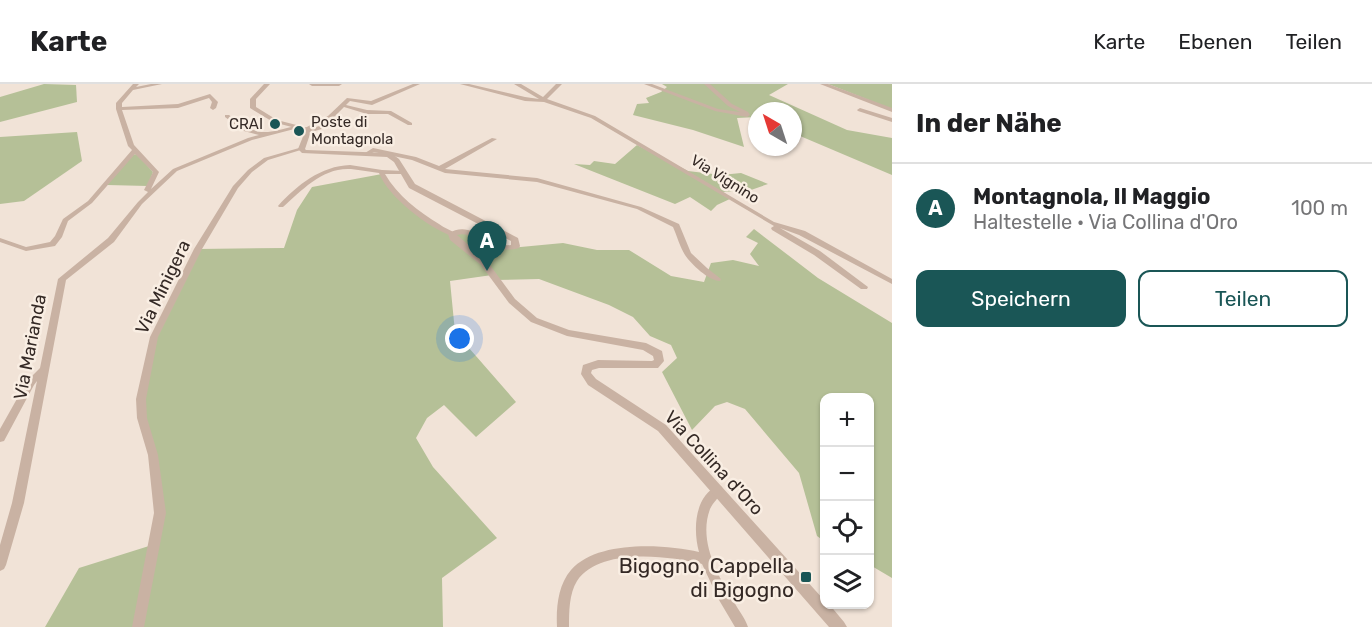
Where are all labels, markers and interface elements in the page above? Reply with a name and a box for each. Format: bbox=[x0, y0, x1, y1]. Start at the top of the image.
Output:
text: Karte bbox=[30, 25, 107, 58]
text: Karte bbox=[1093, 29, 1145, 54]
text: Ebenen bbox=[1178, 29, 1252, 54]
text: Teilen bbox=[1285, 29, 1342, 54]
north arrow bbox=[748, 102, 802, 156]
text: In der Nähe bbox=[916, 108, 1062, 139]
place label: Poste di Montagnola bbox=[311, 113, 393, 148]
place label: CRAI bbox=[229, 115, 263, 133]
marker: CRAI bbox=[268, 117, 282, 131]
marker: Poste di Montagnola bbox=[292, 124, 306, 138]
street label: Via Vignino bbox=[687, 151, 763, 207]
text: Montagnola, Il Maggio bbox=[973, 183, 1210, 210]
text: A bbox=[928, 196, 943, 220]
text: 100 m bbox=[1291, 196, 1348, 220]
text: Haltestelle · Via Collina d'Oro bbox=[973, 210, 1238, 234]
pin: A bbox=[468, 222, 506, 271]
street label: Via Minigera bbox=[131, 236, 195, 338]
button: Speichern bbox=[916, 270, 1126, 327]
button: Teilen bbox=[1138, 270, 1348, 327]
street label: Via Marianda bbox=[9, 292, 51, 402]
your location bbox=[445, 324, 474, 353]
map controls bbox=[820, 393, 874, 609]
button: + bbox=[820, 393, 874, 447]
street label: Via Collina d'Oro bbox=[660, 406, 768, 520]
button: − bbox=[820, 447, 874, 501]
button: locate bbox=[820, 501, 874, 555]
place label: Bigogno, Cappella di Bigogno bbox=[619, 553, 794, 602]
button: layers bbox=[820, 555, 874, 609]
marker: Bigogno, Cappella di Bigogno bbox=[799, 570, 813, 584]

